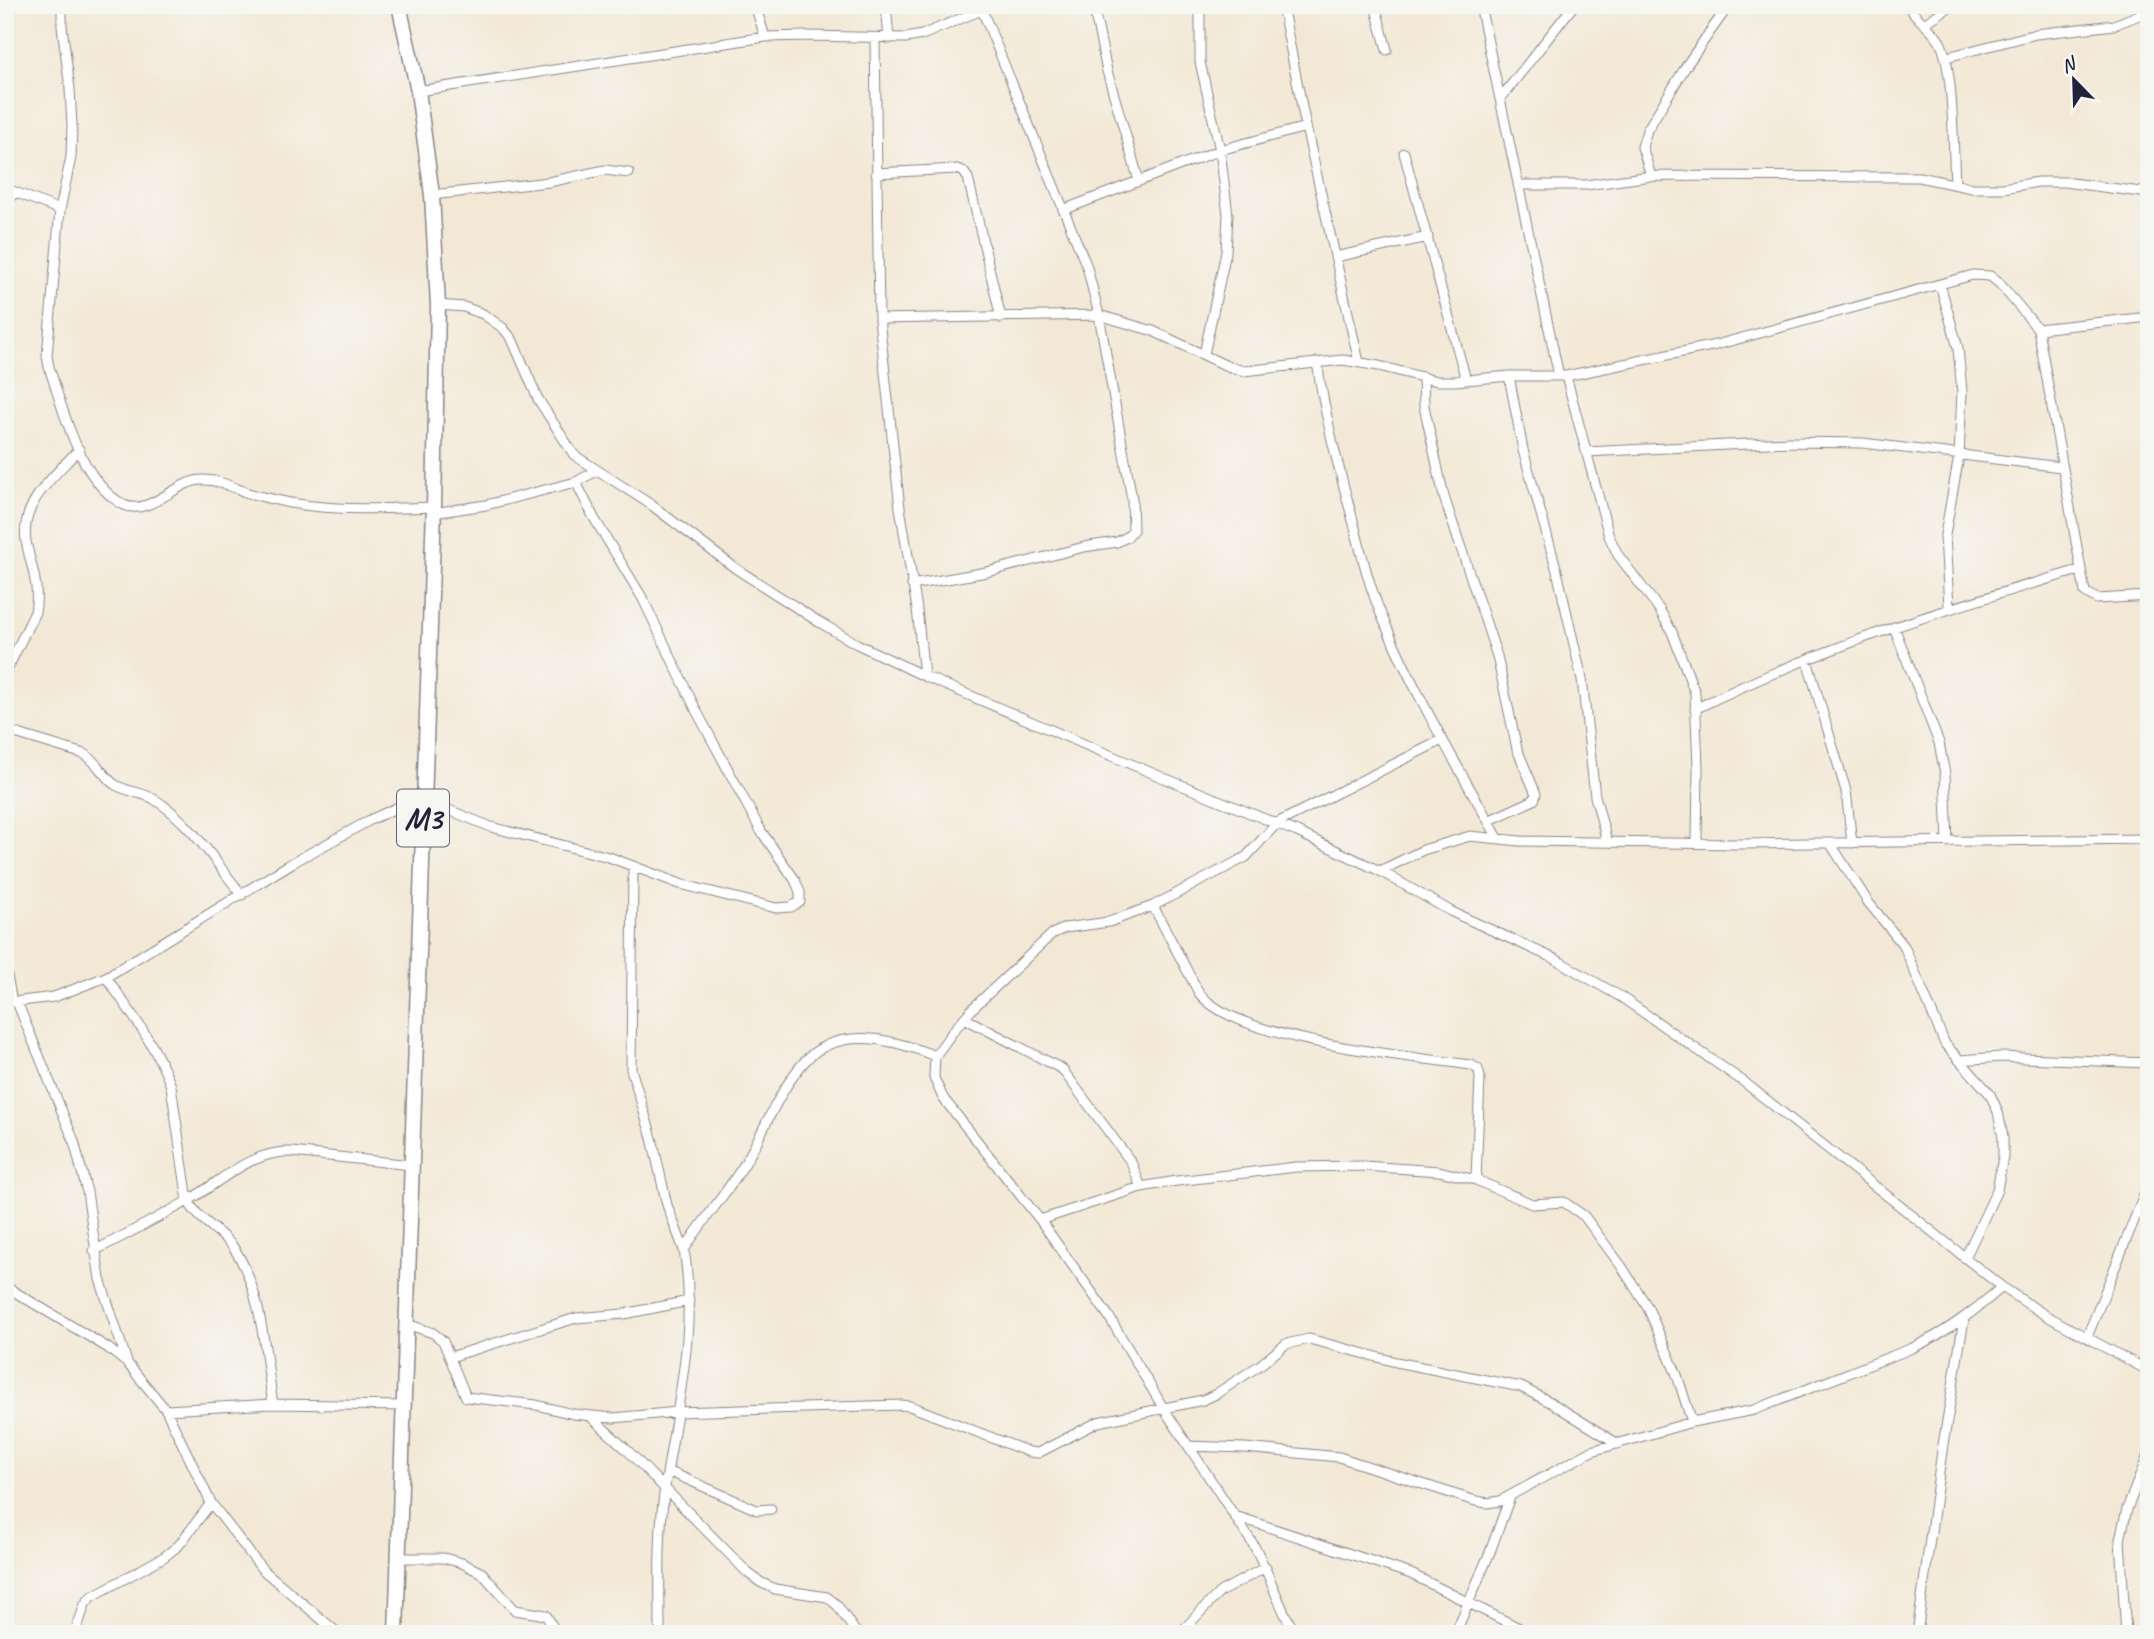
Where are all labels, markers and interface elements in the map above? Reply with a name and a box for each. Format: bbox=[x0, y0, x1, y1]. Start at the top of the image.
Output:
north arrow bbox=[2038, 46, 2108, 116]
text: N bbox=[2058, 51, 2081, 79]
road number: M3 bbox=[397, 790, 449, 846]

